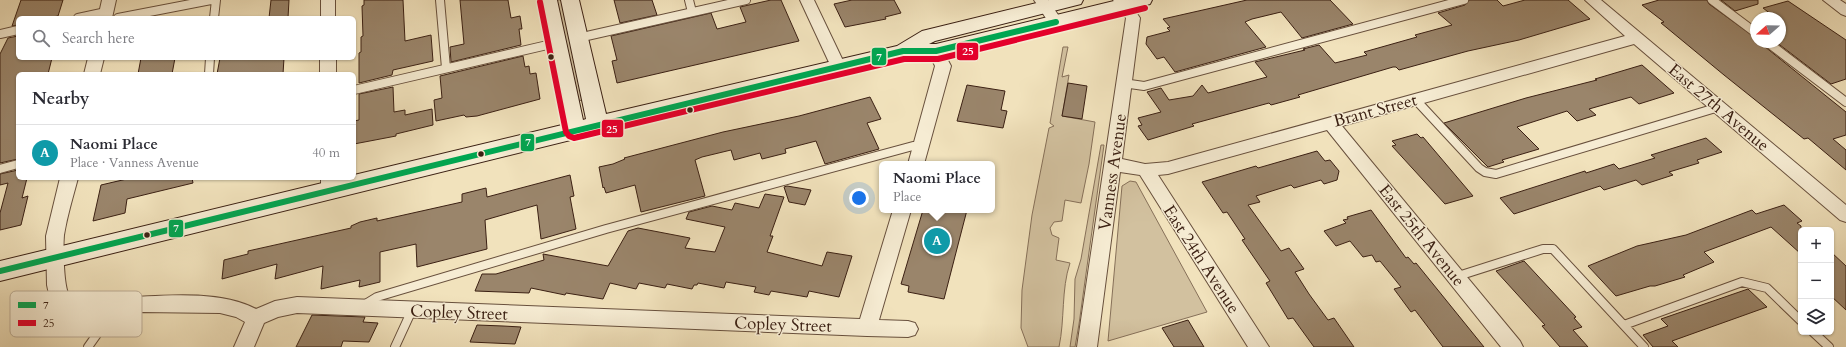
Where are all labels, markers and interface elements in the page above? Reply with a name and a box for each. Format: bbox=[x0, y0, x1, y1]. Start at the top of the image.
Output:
north arrow bbox=[1750, 12, 1786, 48]
search box bbox=[16, 16, 356, 60]
icon: search bbox=[30, 27, 52, 49]
text: Search here bbox=[62, 28, 135, 48]
line badge: 25 bbox=[956, 42, 979, 61]
text: 25 bbox=[962, 44, 974, 59]
line badge: 7 bbox=[871, 47, 887, 66]
text: 7 bbox=[876, 50, 882, 65]
unlabelled marker bbox=[546, 52, 556, 62]
street label: East 27th Avenue bbox=[1663, 58, 1774, 156]
text: Nearby bbox=[32, 87, 89, 110]
street label: Brant Street bbox=[1331, 88, 1420, 133]
unlabelled marker bbox=[685, 105, 695, 115]
street label: Vanness Avenue bbox=[1093, 112, 1132, 232]
line badge: 25 bbox=[601, 119, 624, 138]
text: 25 bbox=[606, 122, 618, 137]
line badge: 7 bbox=[520, 133, 535, 152]
text: Naomi Place bbox=[70, 134, 158, 154]
text: 7 bbox=[525, 135, 531, 150]
text: A bbox=[40, 144, 50, 162]
text: 40 m bbox=[312, 144, 340, 162]
unlabelled marker bbox=[476, 149, 486, 159]
text: Place · Vanness Avenue bbox=[70, 154, 199, 172]
popup bbox=[879, 161, 995, 213]
text: Naomi Place bbox=[893, 168, 981, 188]
street label: East 25th Avenue bbox=[1373, 179, 1470, 291]
your location bbox=[849, 188, 869, 208]
text: Place bbox=[893, 188, 922, 206]
street label: East 24th Avenue bbox=[1158, 200, 1245, 318]
line badge: 7 bbox=[168, 219, 184, 238]
text: 7 bbox=[173, 221, 179, 236]
pin: A bbox=[924, 226, 950, 256]
map controls bbox=[1798, 227, 1834, 335]
button: + bbox=[1798, 227, 1834, 263]
unlabelled marker bbox=[142, 230, 152, 240]
button: − bbox=[1798, 263, 1834, 299]
legend bbox=[10, 291, 142, 337]
text: 7 bbox=[43, 298, 49, 313]
street label: Copley Street bbox=[410, 299, 509, 326]
button: layers bbox=[1798, 299, 1834, 335]
street label: Copley Street bbox=[734, 311, 833, 338]
text: 25 bbox=[43, 316, 54, 331]

